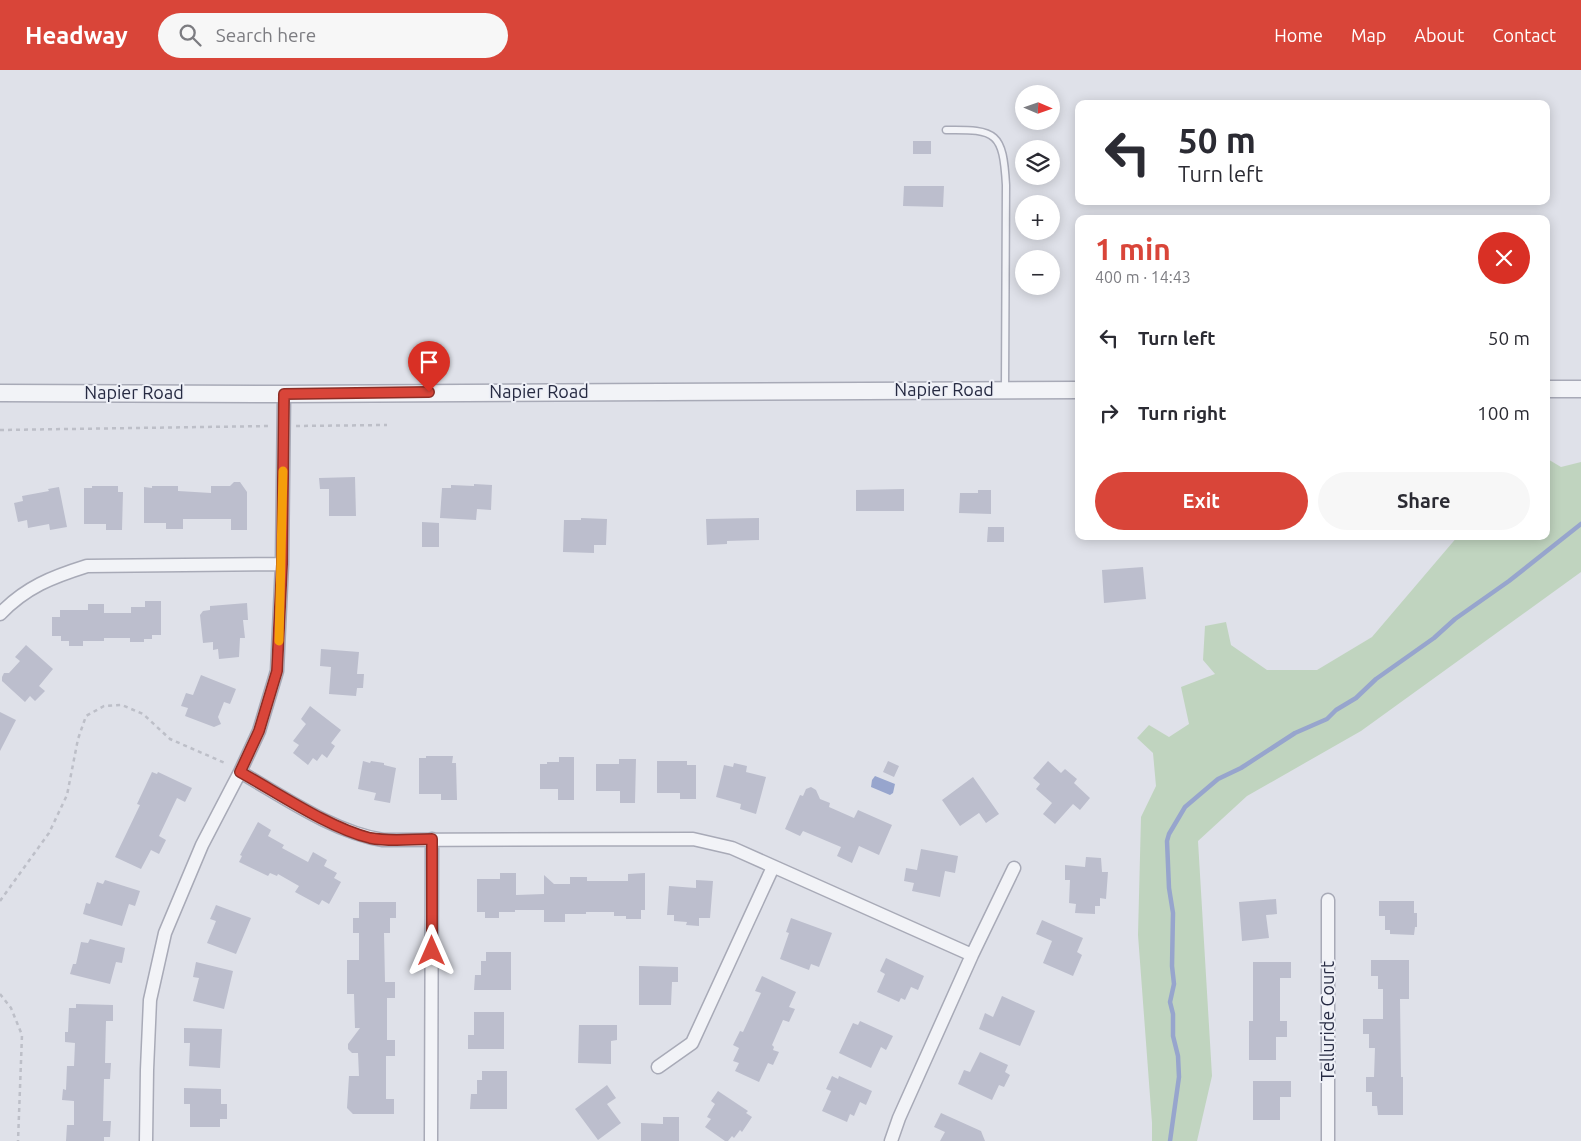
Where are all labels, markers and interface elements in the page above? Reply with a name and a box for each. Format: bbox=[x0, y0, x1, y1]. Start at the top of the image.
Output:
search box bbox=[158, 13, 508, 58]
icon: search bbox=[176, 21, 204, 49]
text: Headway bbox=[25, 22, 128, 49]
text: Search here bbox=[216, 24, 316, 46]
text: Home bbox=[1274, 25, 1323, 45]
text: Map bbox=[1351, 25, 1386, 45]
text: About bbox=[1414, 25, 1464, 45]
text: Contact bbox=[1492, 25, 1556, 45]
north arrow bbox=[1015, 85, 1060, 130]
map controls bbox=[1015, 85, 1060, 295]
icon: left bbox=[1095, 120, 1160, 185]
text: 50 m bbox=[1178, 120, 1256, 160]
button: layers bbox=[1015, 140, 1060, 185]
text: Turn left bbox=[1178, 161, 1263, 186]
button: + bbox=[1015, 195, 1060, 240]
text: 1 min bbox=[1095, 232, 1171, 266]
button: close bbox=[1478, 232, 1530, 284]
button: − bbox=[1015, 250, 1060, 295]
text: 400 m · 14:43 bbox=[1095, 268, 1191, 286]
icon: left bbox=[1095, 324, 1123, 352]
text: Turn left bbox=[1138, 327, 1216, 349]
text: 50 m bbox=[1488, 327, 1530, 349]
pin bbox=[408, 341, 450, 392]
icon: arrive bbox=[415, 348, 443, 376]
street label: Napier Road bbox=[894, 379, 994, 399]
street label: Napier Road bbox=[489, 381, 589, 401]
street label: Napier Road bbox=[84, 382, 184, 402]
icon: right bbox=[1095, 399, 1123, 427]
text: Turn right bbox=[1138, 402, 1226, 424]
text: 100 m bbox=[1477, 402, 1530, 424]
button: Exit bbox=[1095, 472, 1308, 530]
button: Share bbox=[1318, 472, 1530, 530]
position arrow bbox=[405, 924, 457, 976]
street label: Telluride Court bbox=[1317, 961, 1337, 1081]

